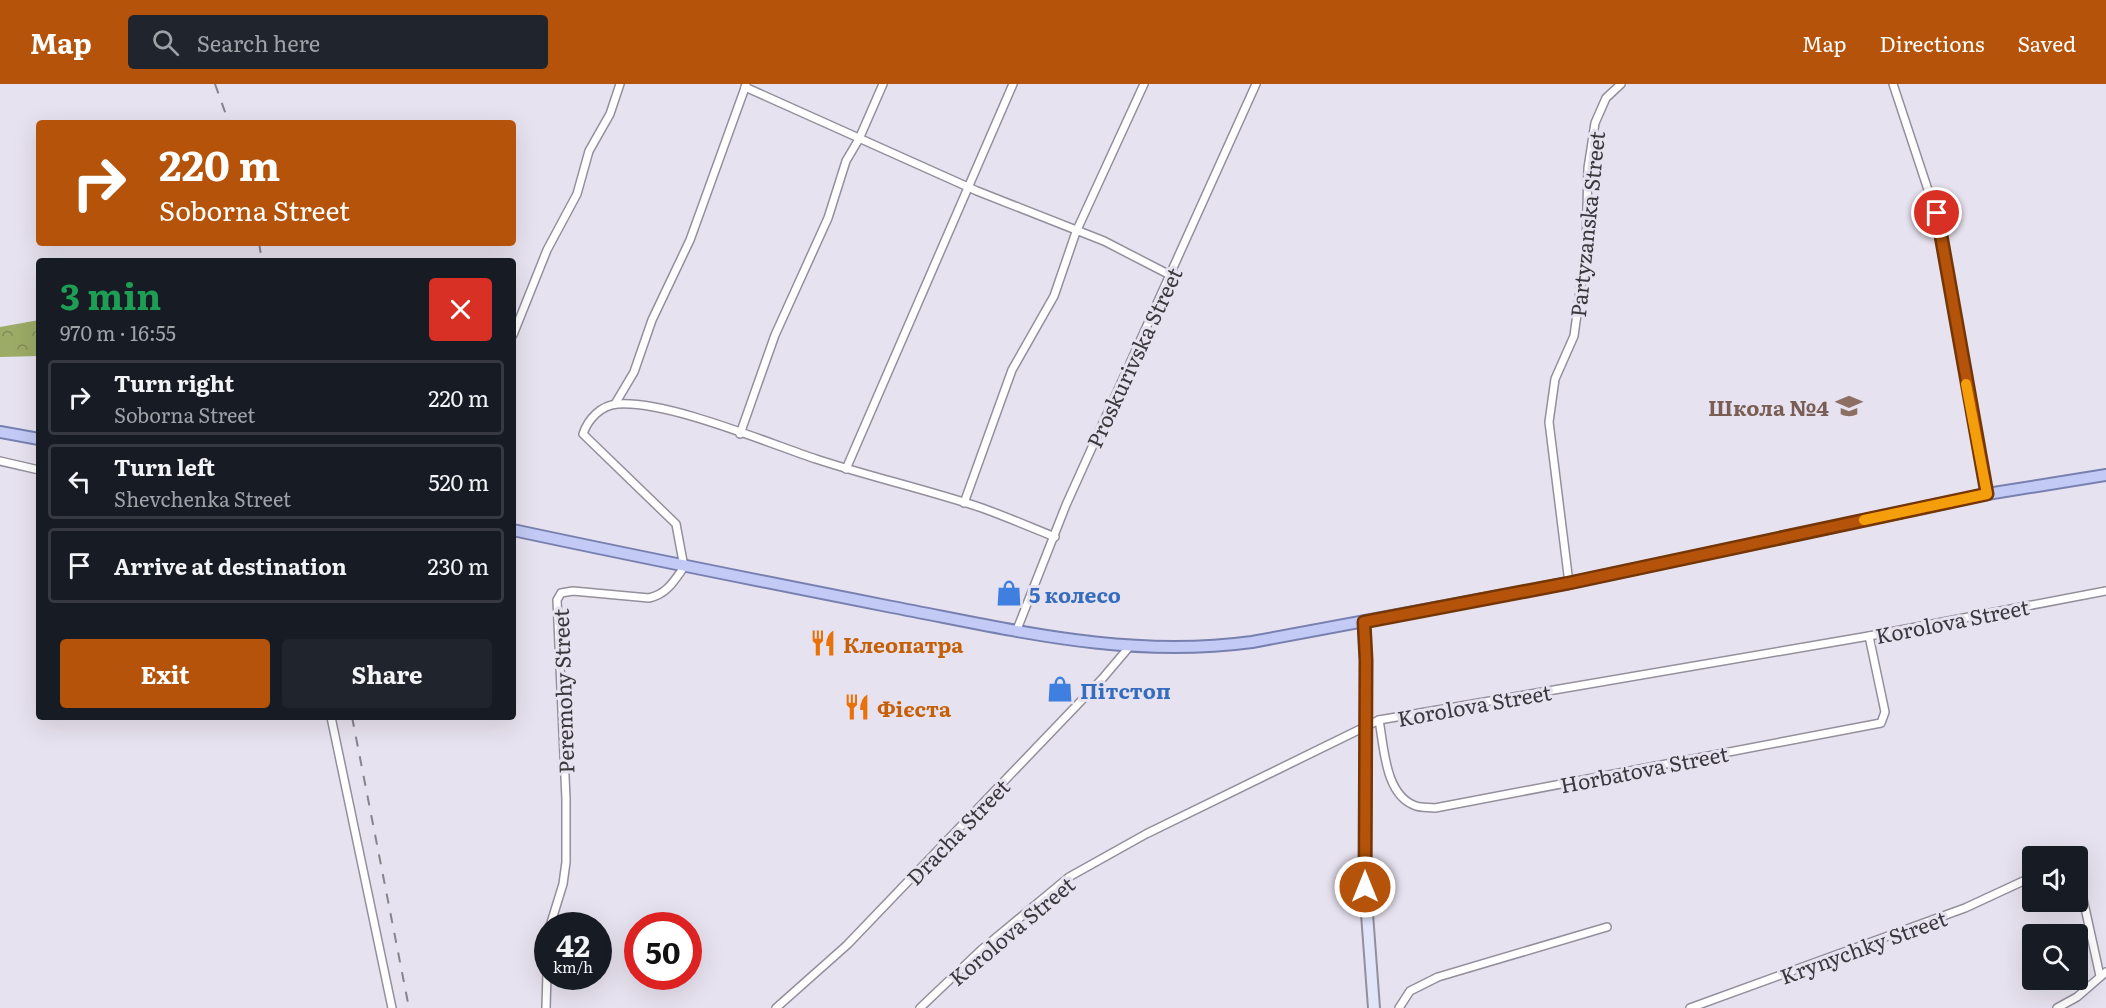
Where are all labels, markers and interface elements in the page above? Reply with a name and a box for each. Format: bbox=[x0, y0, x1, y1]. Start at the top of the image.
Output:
search box bbox=[128, 15, 548, 69]
text: Map bbox=[30, 21, 92, 63]
icon: search bbox=[149, 26, 182, 59]
text: Search here bbox=[197, 26, 320, 59]
text: Map bbox=[1802, 27, 1847, 58]
text: Directions bbox=[1880, 27, 1985, 58]
text: Saved bbox=[2018, 27, 2076, 58]
street label: Partyzanska Street bbox=[1561, 129, 1611, 319]
text: 220 m bbox=[159, 132, 280, 194]
icon: right bbox=[60, 144, 138, 222]
pin bbox=[1911, 187, 1962, 238]
text: Soborna Street bbox=[159, 189, 350, 229]
icon: arrive bbox=[1920, 196, 1953, 229]
street label: Proskurivska Street bbox=[1078, 261, 1189, 452]
text: 3 min bbox=[60, 268, 161, 321]
button: close bbox=[429, 278, 492, 341]
text: 970 m · 16:55 bbox=[60, 317, 176, 347]
text: Turn right bbox=[114, 366, 234, 399]
icon: right bbox=[63, 381, 96, 414]
text: 220 m bbox=[428, 381, 489, 414]
place label: Школа №4 bbox=[1708, 391, 1829, 422]
school or university icon: Школа №4 bbox=[1834, 391, 1864, 421]
text: Soborna Street bbox=[114, 399, 255, 429]
text: Turn left bbox=[114, 450, 215, 483]
icon: left bbox=[63, 465, 96, 498]
text: 520 m bbox=[428, 465, 489, 498]
text: Shevchenka Street bbox=[114, 483, 291, 513]
icon: arrive bbox=[63, 549, 96, 582]
text: Arrive at destination bbox=[114, 549, 347, 582]
text: 230 m bbox=[427, 549, 489, 582]
shop icon: 5 колесо bbox=[994, 578, 1024, 608]
place label: 5 колесо bbox=[1029, 578, 1121, 609]
street label: Korolova Street bbox=[1873, 590, 2032, 650]
street label: Peremohy Street bbox=[544, 607, 580, 774]
restaurant icon: Клеопатра bbox=[808, 628, 838, 658]
place label: Клеопатра bbox=[843, 628, 964, 659]
button: Exit bbox=[60, 639, 270, 708]
button: Share bbox=[282, 639, 492, 708]
shop icon: Пітстоп bbox=[1045, 674, 1075, 704]
place label: Пітстоп bbox=[1080, 674, 1171, 705]
street label: Korolova Street bbox=[1395, 675, 1554, 733]
restaurant icon: Фієста bbox=[842, 692, 872, 722]
place label: Фієста bbox=[877, 692, 952, 723]
street label: Horbatova Street bbox=[1557, 736, 1731, 799]
street label: Dracha Street bbox=[898, 771, 1016, 891]
map controls bbox=[2022, 846, 2088, 990]
button: sound bbox=[2022, 846, 2088, 912]
position arrow bbox=[1333, 855, 1397, 919]
street label: Korolova Street bbox=[941, 868, 1081, 992]
street label: Krynychky Street bbox=[1775, 901, 1951, 991]
speed limit sign: 50 bbox=[624, 912, 702, 990]
text: 42 bbox=[556, 922, 590, 966]
button: search bbox=[2022, 924, 2088, 990]
text: km/h bbox=[553, 955, 593, 978]

